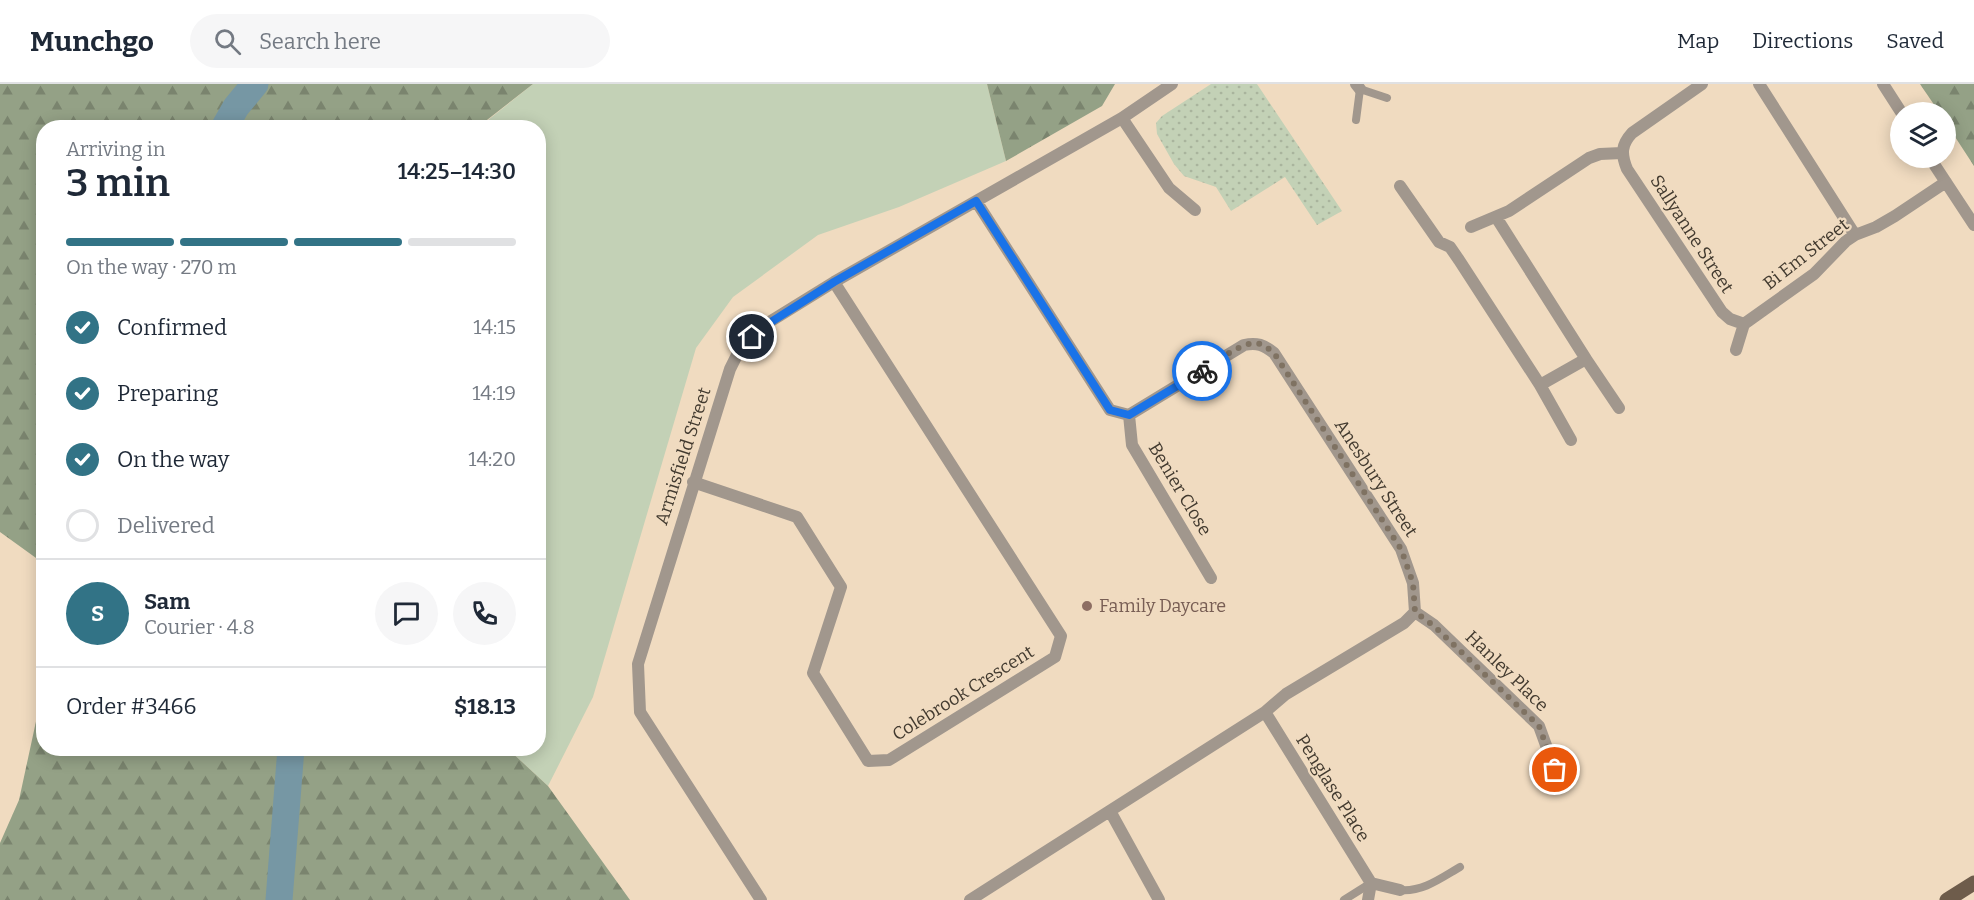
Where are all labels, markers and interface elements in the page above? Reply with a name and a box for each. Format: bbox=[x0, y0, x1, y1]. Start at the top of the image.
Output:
search box bbox=[190, 14, 610, 68]
text: Munchgo bbox=[30, 25, 154, 58]
icon: search bbox=[211, 25, 244, 58]
text: Search here bbox=[259, 28, 381, 55]
text: Map bbox=[1677, 28, 1719, 54]
text: Directions bbox=[1752, 28, 1853, 54]
text: Saved bbox=[1886, 28, 1944, 54]
map controls bbox=[1890, 102, 1956, 168]
button: layers bbox=[1890, 102, 1956, 168]
text: Arriving in bbox=[66, 137, 165, 161]
text: 14:25–14:30 bbox=[398, 158, 516, 185]
text: 3 min bbox=[66, 160, 170, 206]
street label: Sallyanne Street bbox=[1646, 171, 1739, 298]
street label: Bi Em Street bbox=[1759, 213, 1854, 294]
text: On the way · 270 m bbox=[66, 255, 237, 279]
icon: check bbox=[66, 311, 99, 344]
pin bbox=[726, 311, 777, 362]
text: Confirmed bbox=[117, 314, 227, 341]
text: 14:15 bbox=[473, 315, 516, 339]
icon: home bbox=[735, 320, 768, 353]
courier bbox=[1172, 341, 1232, 401]
icon: bike bbox=[1186, 355, 1219, 388]
icon: check bbox=[66, 377, 99, 410]
text: Preparing bbox=[117, 380, 219, 407]
text: 14:19 bbox=[472, 381, 516, 405]
street label: Armisfield Street bbox=[650, 384, 716, 527]
street label: Anesbury Street bbox=[1330, 415, 1423, 541]
street label: Benier Close bbox=[1144, 439, 1216, 539]
icon: check bbox=[66, 443, 99, 476]
text: On the way bbox=[117, 446, 229, 473]
text: 14:20 bbox=[468, 447, 516, 471]
text: Delivered bbox=[117, 512, 215, 539]
button: chat bbox=[375, 582, 438, 645]
button: phone bbox=[453, 582, 516, 645]
text: Sam bbox=[144, 588, 190, 615]
place label: Family Daycare bbox=[1099, 595, 1226, 617]
marker: Family Daycare bbox=[1080, 599, 1094, 613]
text: S bbox=[91, 600, 104, 627]
text: Courier · 4.8 bbox=[144, 615, 255, 639]
street label: Hanley Place bbox=[1461, 626, 1553, 716]
street label: Colebrook Crescent bbox=[888, 640, 1038, 745]
text: Order #3466 bbox=[66, 693, 196, 720]
text: $18.13 bbox=[454, 693, 516, 720]
street label: Penglase Place bbox=[1291, 730, 1375, 846]
pin bbox=[1529, 744, 1580, 795]
icon: bag bbox=[1538, 753, 1571, 786]

